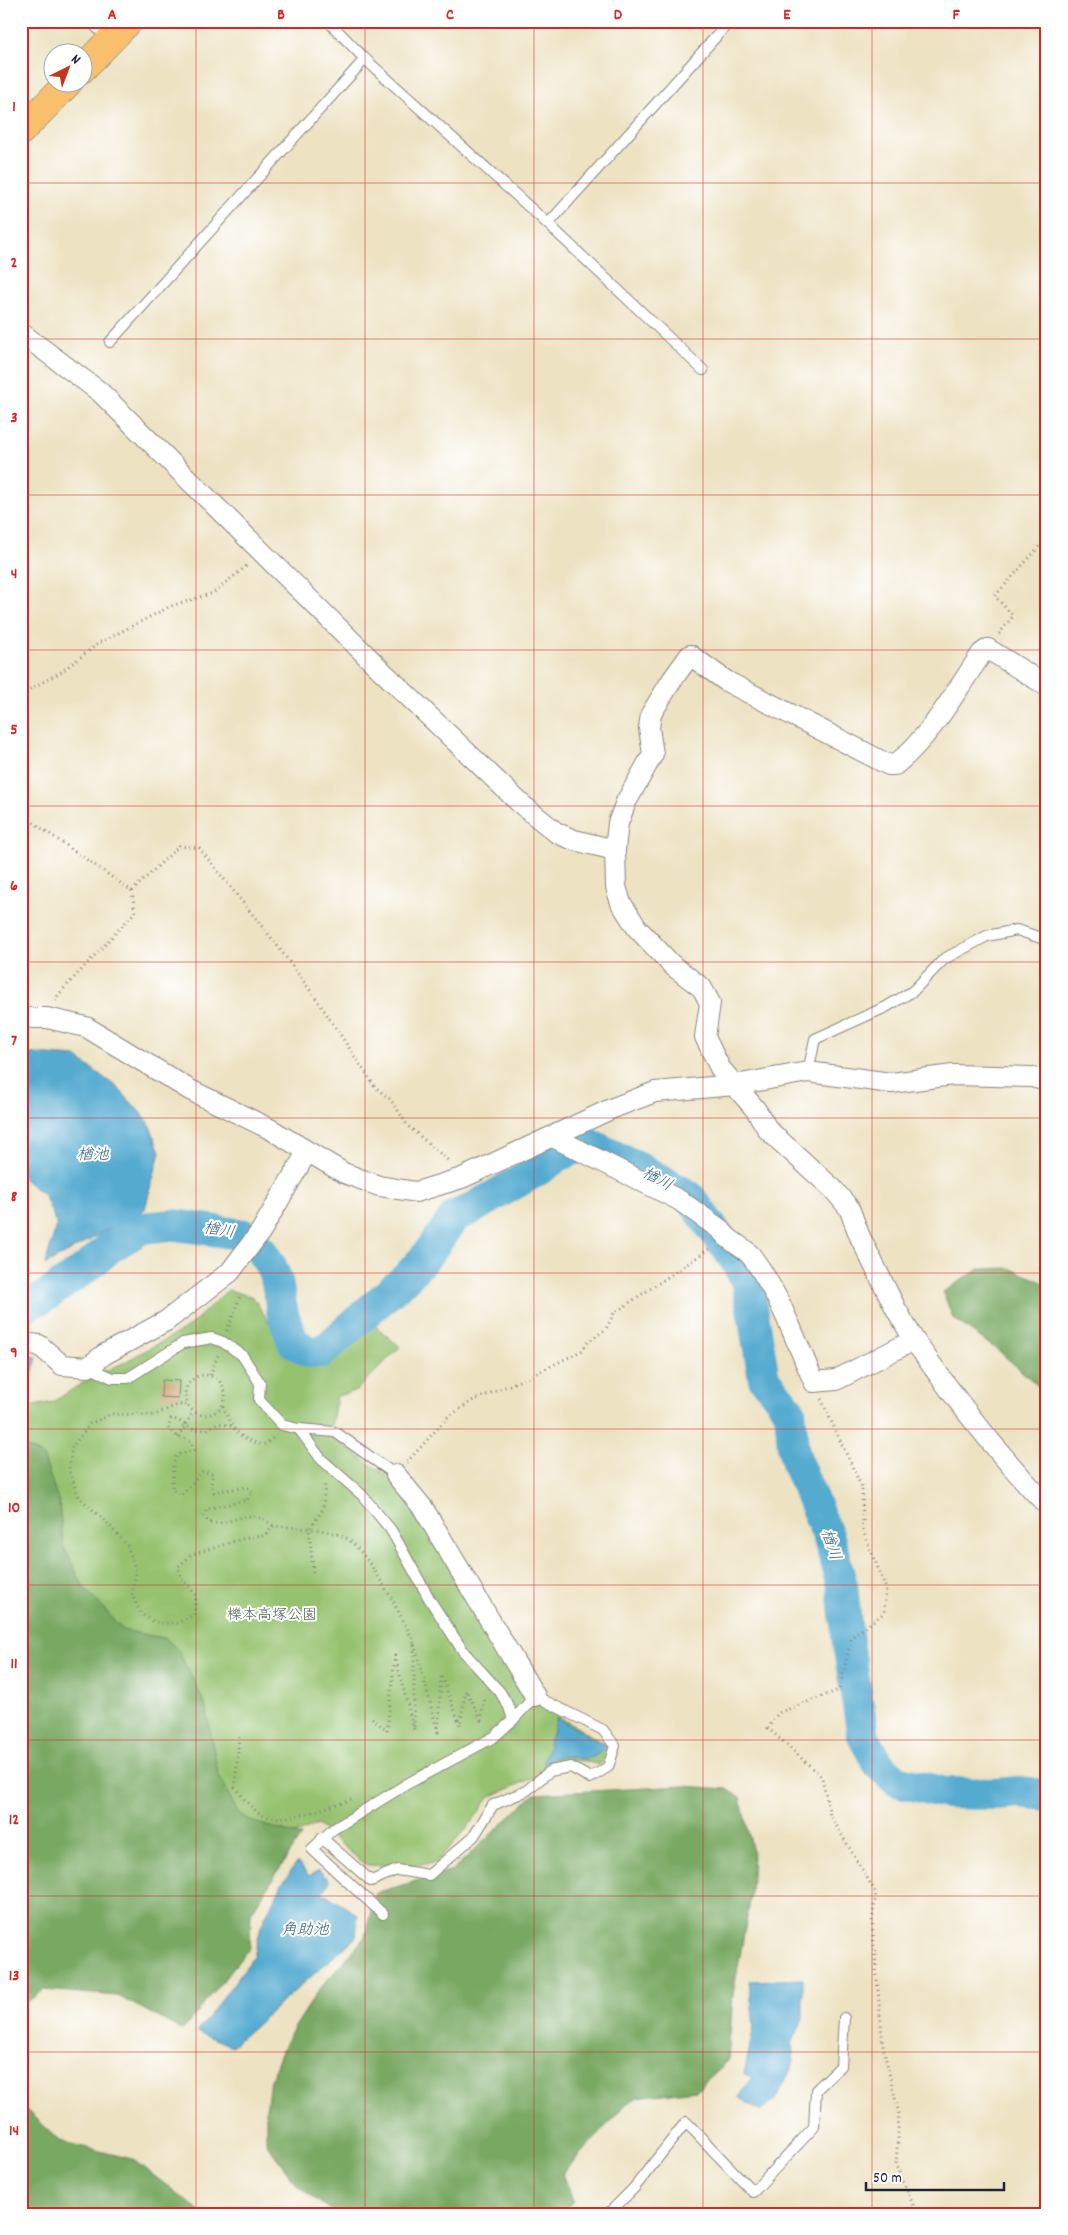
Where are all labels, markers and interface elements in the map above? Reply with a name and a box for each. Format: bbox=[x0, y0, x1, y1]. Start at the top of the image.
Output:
text: A bbox=[108, 4, 117, 27]
text: B bbox=[277, 4, 285, 27]
text: C bbox=[446, 4, 454, 27]
text: D bbox=[614, 4, 623, 27]
text: E bbox=[783, 4, 791, 27]
text: F bbox=[952, 4, 960, 27]
north arrow bbox=[42, 42, 92, 92]
text: N bbox=[66, 50, 85, 70]
text: 1 bbox=[12, 96, 16, 119]
text: 2 bbox=[11, 252, 18, 275]
text: 3 bbox=[10, 407, 18, 430]
text: 4 bbox=[11, 563, 17, 586]
text: 5 bbox=[10, 719, 18, 742]
text: 6 bbox=[10, 875, 18, 898]
text: 7 bbox=[11, 1030, 17, 1053]
water label: 楢池 bbox=[77, 1144, 110, 1167]
water label: 楢川 bbox=[637, 1162, 677, 1198]
text: 8 bbox=[11, 1186, 18, 1209]
water label: 楢川 bbox=[201, 1217, 237, 1245]
text: 9 bbox=[10, 1342, 18, 1365]
text: 10 bbox=[8, 1497, 20, 1520]
water label: 楢川 bbox=[814, 1526, 846, 1564]
park label: 櫟本高塚公園 bbox=[227, 1605, 317, 1627]
text: 11 bbox=[10, 1653, 18, 1676]
text: 12 bbox=[9, 1809, 19, 1832]
water label: 角助池 bbox=[281, 1919, 330, 1942]
text: 13 bbox=[9, 1965, 19, 1988]
text: 14 bbox=[9, 2120, 19, 2143]
scale bar bbox=[866, 2160, 1003, 2192]
text: 50 m bbox=[873, 2168, 902, 2190]

